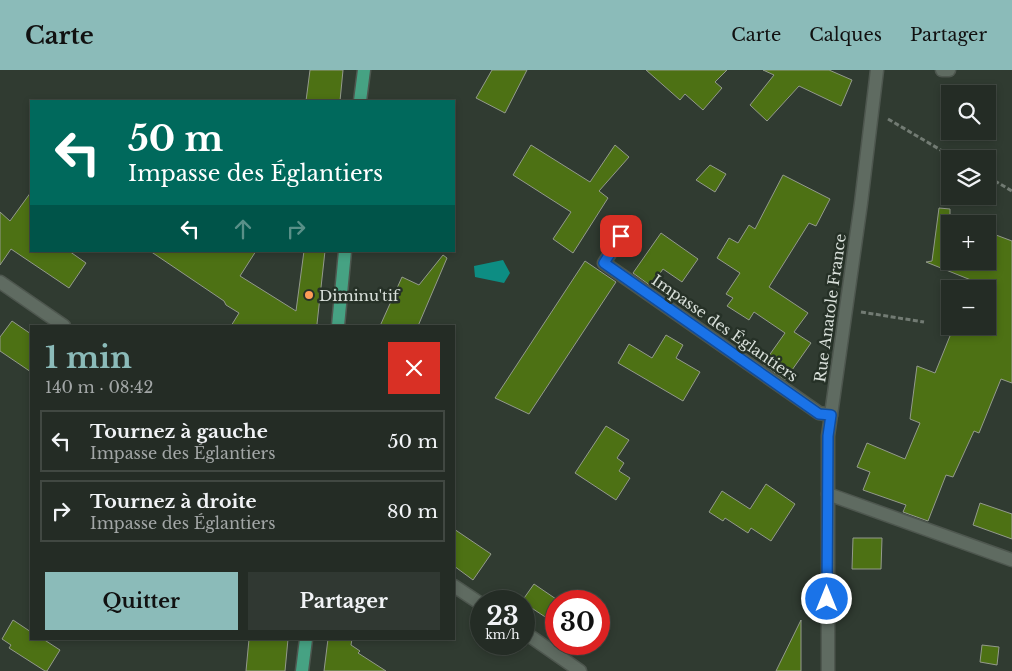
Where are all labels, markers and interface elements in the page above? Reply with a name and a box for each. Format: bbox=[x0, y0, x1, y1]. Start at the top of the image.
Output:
text: Carte bbox=[25, 21, 94, 50]
text: Carte bbox=[731, 24, 781, 46]
text: Calques bbox=[809, 24, 882, 46]
text: Partager bbox=[910, 24, 987, 46]
map controls bbox=[941, 85, 996, 335]
button: search bbox=[941, 85, 996, 140]
text: 50 m bbox=[128, 117, 223, 160]
icon: left bbox=[45, 120, 110, 185]
button: layers bbox=[941, 150, 996, 205]
text: Impasse des Églantiers bbox=[128, 160, 383, 187]
icon: left bbox=[176, 215, 204, 243]
icon: ahead bbox=[229, 215, 257, 243]
icon: right bbox=[282, 215, 310, 243]
pin bbox=[600, 215, 642, 257]
button: + bbox=[941, 215, 996, 270]
icon: arrive bbox=[607, 222, 635, 250]
street label: Rue Anatole France bbox=[810, 232, 850, 384]
street label: Impasse des Églantiers bbox=[648, 270, 802, 386]
button: − bbox=[941, 280, 996, 335]
place label: Diminu'tif bbox=[319, 286, 401, 305]
marker: Diminu'tif bbox=[303, 289, 315, 301]
text: 1 min bbox=[45, 339, 132, 376]
button: close bbox=[388, 342, 440, 394]
text: 140 m · 08:42 bbox=[45, 377, 153, 397]
text: Tournez à gauche bbox=[90, 420, 268, 443]
icon: left bbox=[47, 427, 75, 455]
text: 50 m bbox=[388, 430, 438, 453]
text: Impasse des Églantiers bbox=[90, 443, 276, 463]
text: Tournez à droite bbox=[90, 490, 257, 513]
icon: right bbox=[47, 497, 75, 525]
text: 80 m bbox=[387, 500, 438, 523]
text: Impasse des Églantiers bbox=[90, 513, 276, 533]
button: Quitter bbox=[45, 572, 238, 630]
button: Partager bbox=[248, 572, 440, 630]
position arrow bbox=[800, 572, 852, 624]
speed limit sign: 30 bbox=[545, 590, 610, 655]
text: 23 bbox=[486, 601, 519, 632]
text: km/h bbox=[485, 627, 520, 642]

